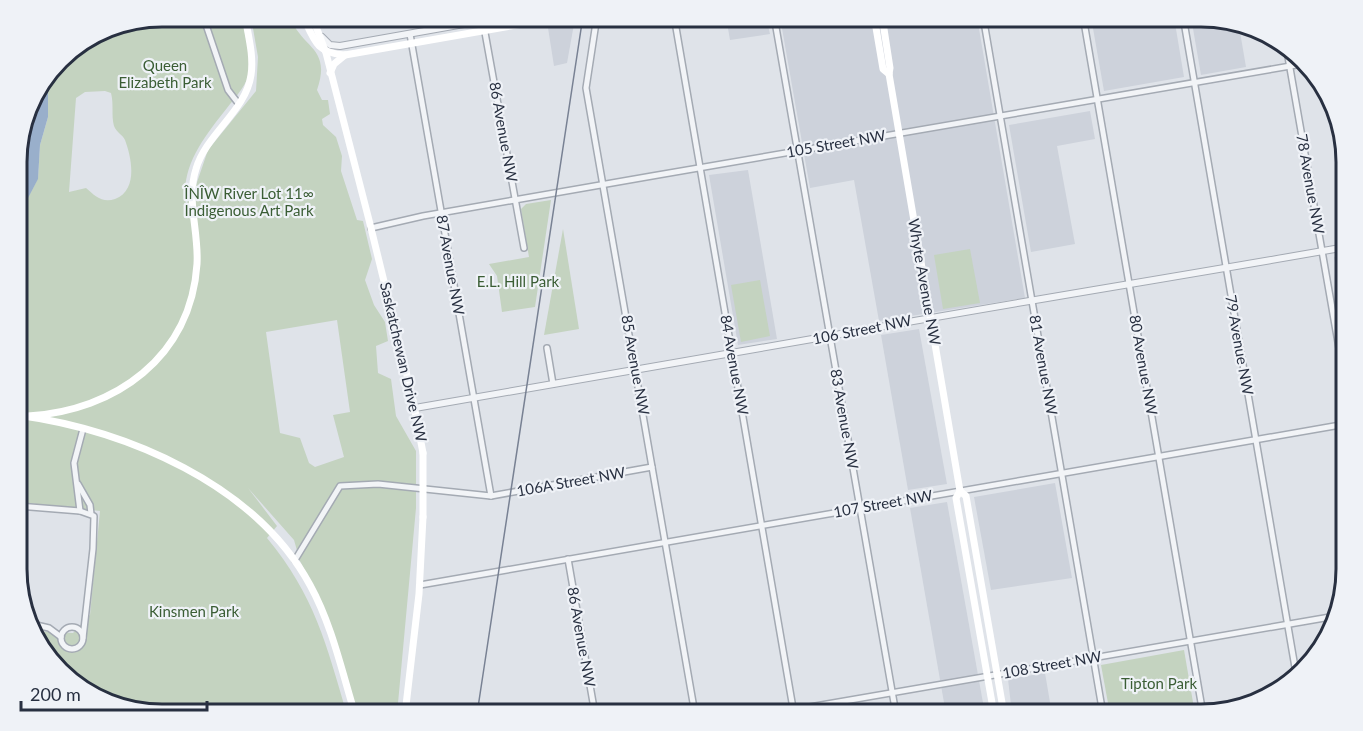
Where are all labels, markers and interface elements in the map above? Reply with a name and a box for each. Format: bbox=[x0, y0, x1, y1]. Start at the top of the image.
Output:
park label: Queen Elizabeth Park bbox=[118, 56, 212, 91]
street label: 86 Avenue NW bbox=[486, 80, 522, 184]
street label: 105 Street NW bbox=[785, 125, 887, 161]
street label: 78 Avenue NW bbox=[1293, 132, 1329, 236]
park label: ÎNÎW River Lot 11∞ Indigenous Art Park bbox=[183, 184, 314, 219]
street label: 87 Avenue NW bbox=[433, 213, 469, 317]
street label: Whyte Avenue NW bbox=[905, 217, 945, 347]
park label: E.L. Hill Park bbox=[477, 272, 560, 290]
street label: Saskatchewan Drive NW bbox=[377, 280, 431, 444]
street label: 79 Avenue NW bbox=[1222, 293, 1258, 397]
street label: 106 Street NW bbox=[811, 311, 913, 347]
street label: 85 Avenue NW bbox=[618, 313, 654, 417]
street label: 84 Avenue NW bbox=[717, 313, 753, 417]
street label: 81 Avenue NW bbox=[1026, 313, 1062, 417]
street label: 80 Avenue NW bbox=[1126, 313, 1162, 417]
street label: 83 Avenue NW bbox=[827, 367, 863, 471]
street label: 106A Street NW bbox=[515, 463, 627, 499]
street label: 107 Street NW bbox=[832, 485, 934, 521]
street label: 86 Avenue NW bbox=[564, 585, 600, 689]
park label: Kinsmen Park bbox=[149, 602, 239, 620]
street label: 108 Street NW bbox=[1001, 646, 1103, 682]
scale bar bbox=[21, 674, 207, 712]
park label: Tipton Park bbox=[1121, 674, 1197, 692]
text: 200 m bbox=[30, 683, 81, 705]

